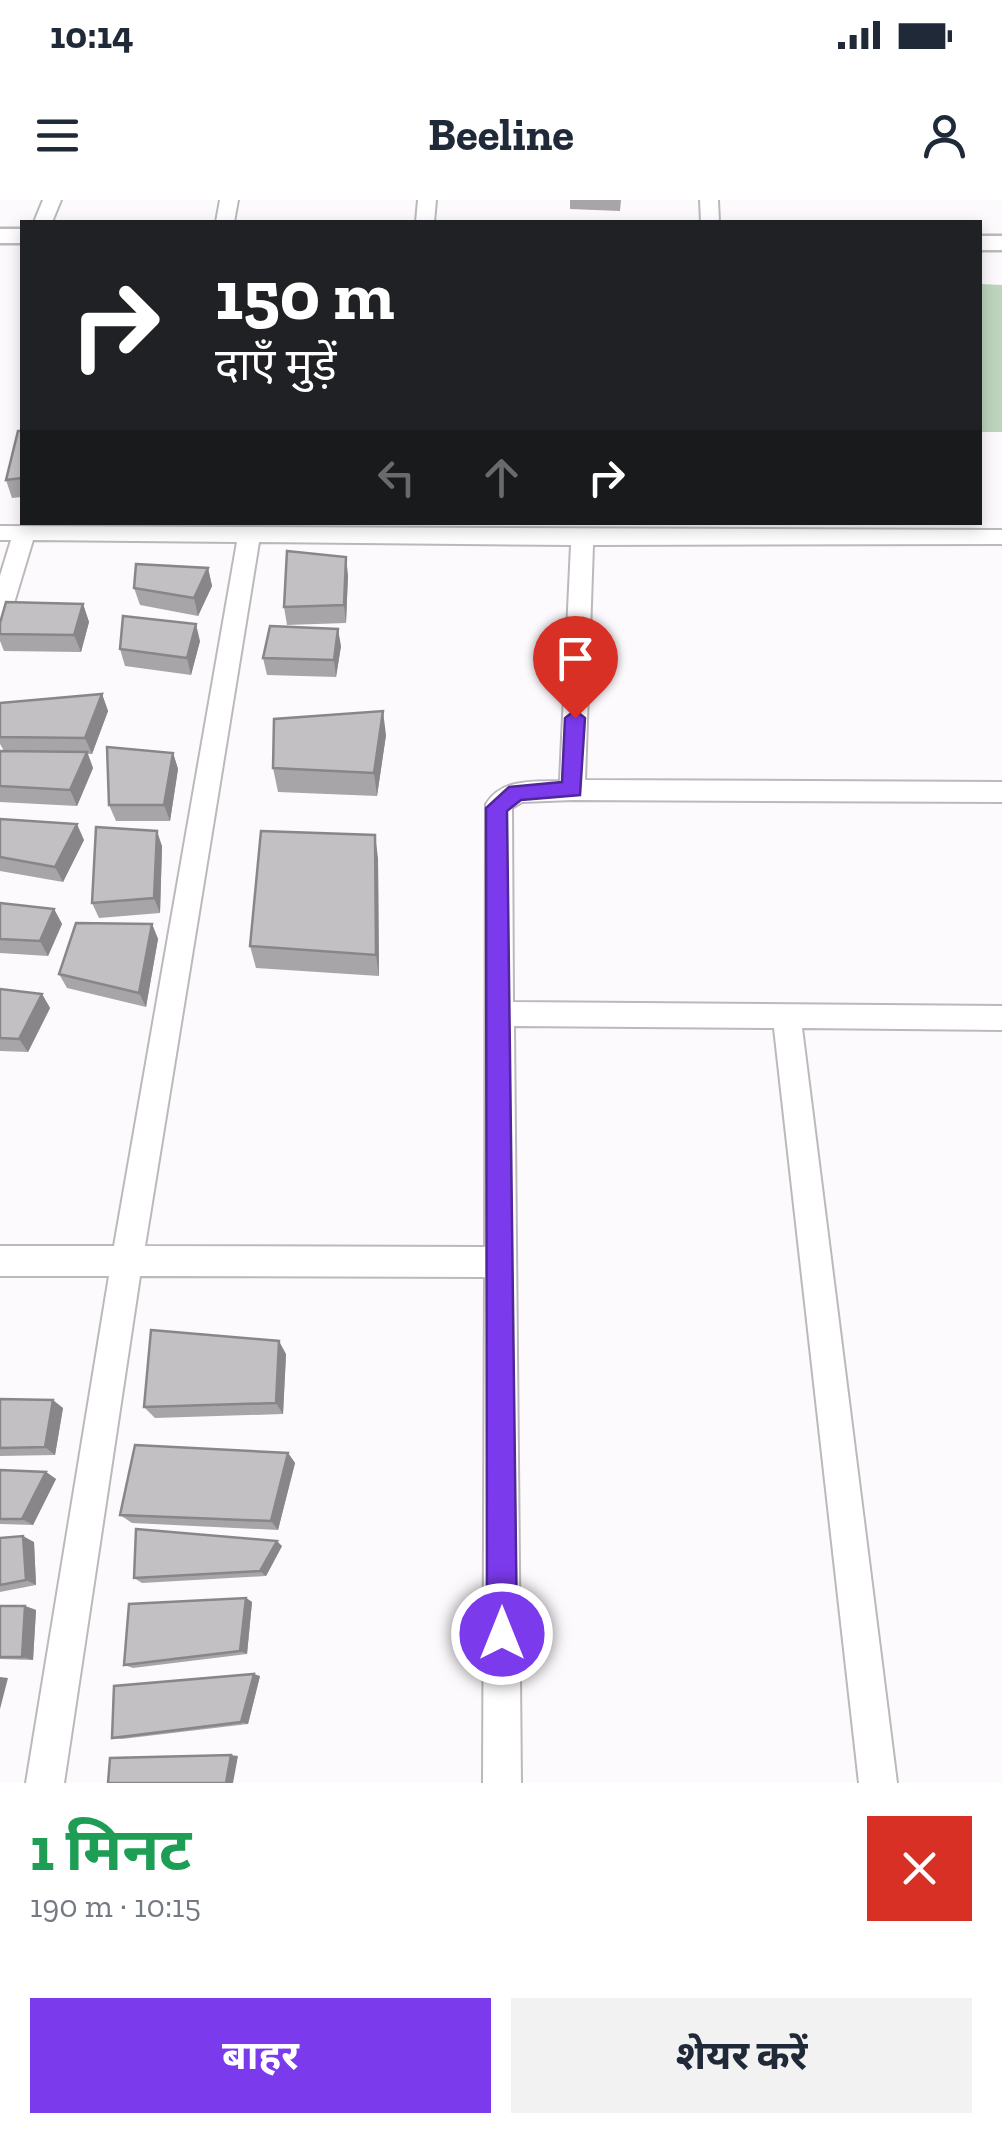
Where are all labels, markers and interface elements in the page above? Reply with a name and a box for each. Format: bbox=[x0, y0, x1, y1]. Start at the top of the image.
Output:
text: 10:14 bbox=[50, 12, 134, 58]
icon: menu bbox=[30, 108, 85, 163]
text: Beeline bbox=[428, 108, 574, 162]
icon: person bbox=[917, 108, 972, 163]
text: 150 m bbox=[215, 253, 395, 337]
icon: right bbox=[50, 260, 180, 390]
text: दाएँ मुड़ें bbox=[215, 338, 337, 392]
icon: left bbox=[369, 450, 424, 505]
icon: ahead bbox=[474, 450, 529, 505]
icon: right bbox=[579, 450, 634, 505]
pin bbox=[533, 616, 618, 719]
icon: arrive bbox=[548, 631, 603, 686]
position arrow bbox=[450, 1582, 554, 1686]
text: 1 मिनट bbox=[30, 1813, 191, 1885]
button: close bbox=[867, 1816, 972, 1921]
text: 190 m · 10:15 bbox=[30, 1887, 201, 1925]
button: बाहर bbox=[30, 1998, 491, 2113]
button: शेयर करें bbox=[511, 1998, 972, 2113]

